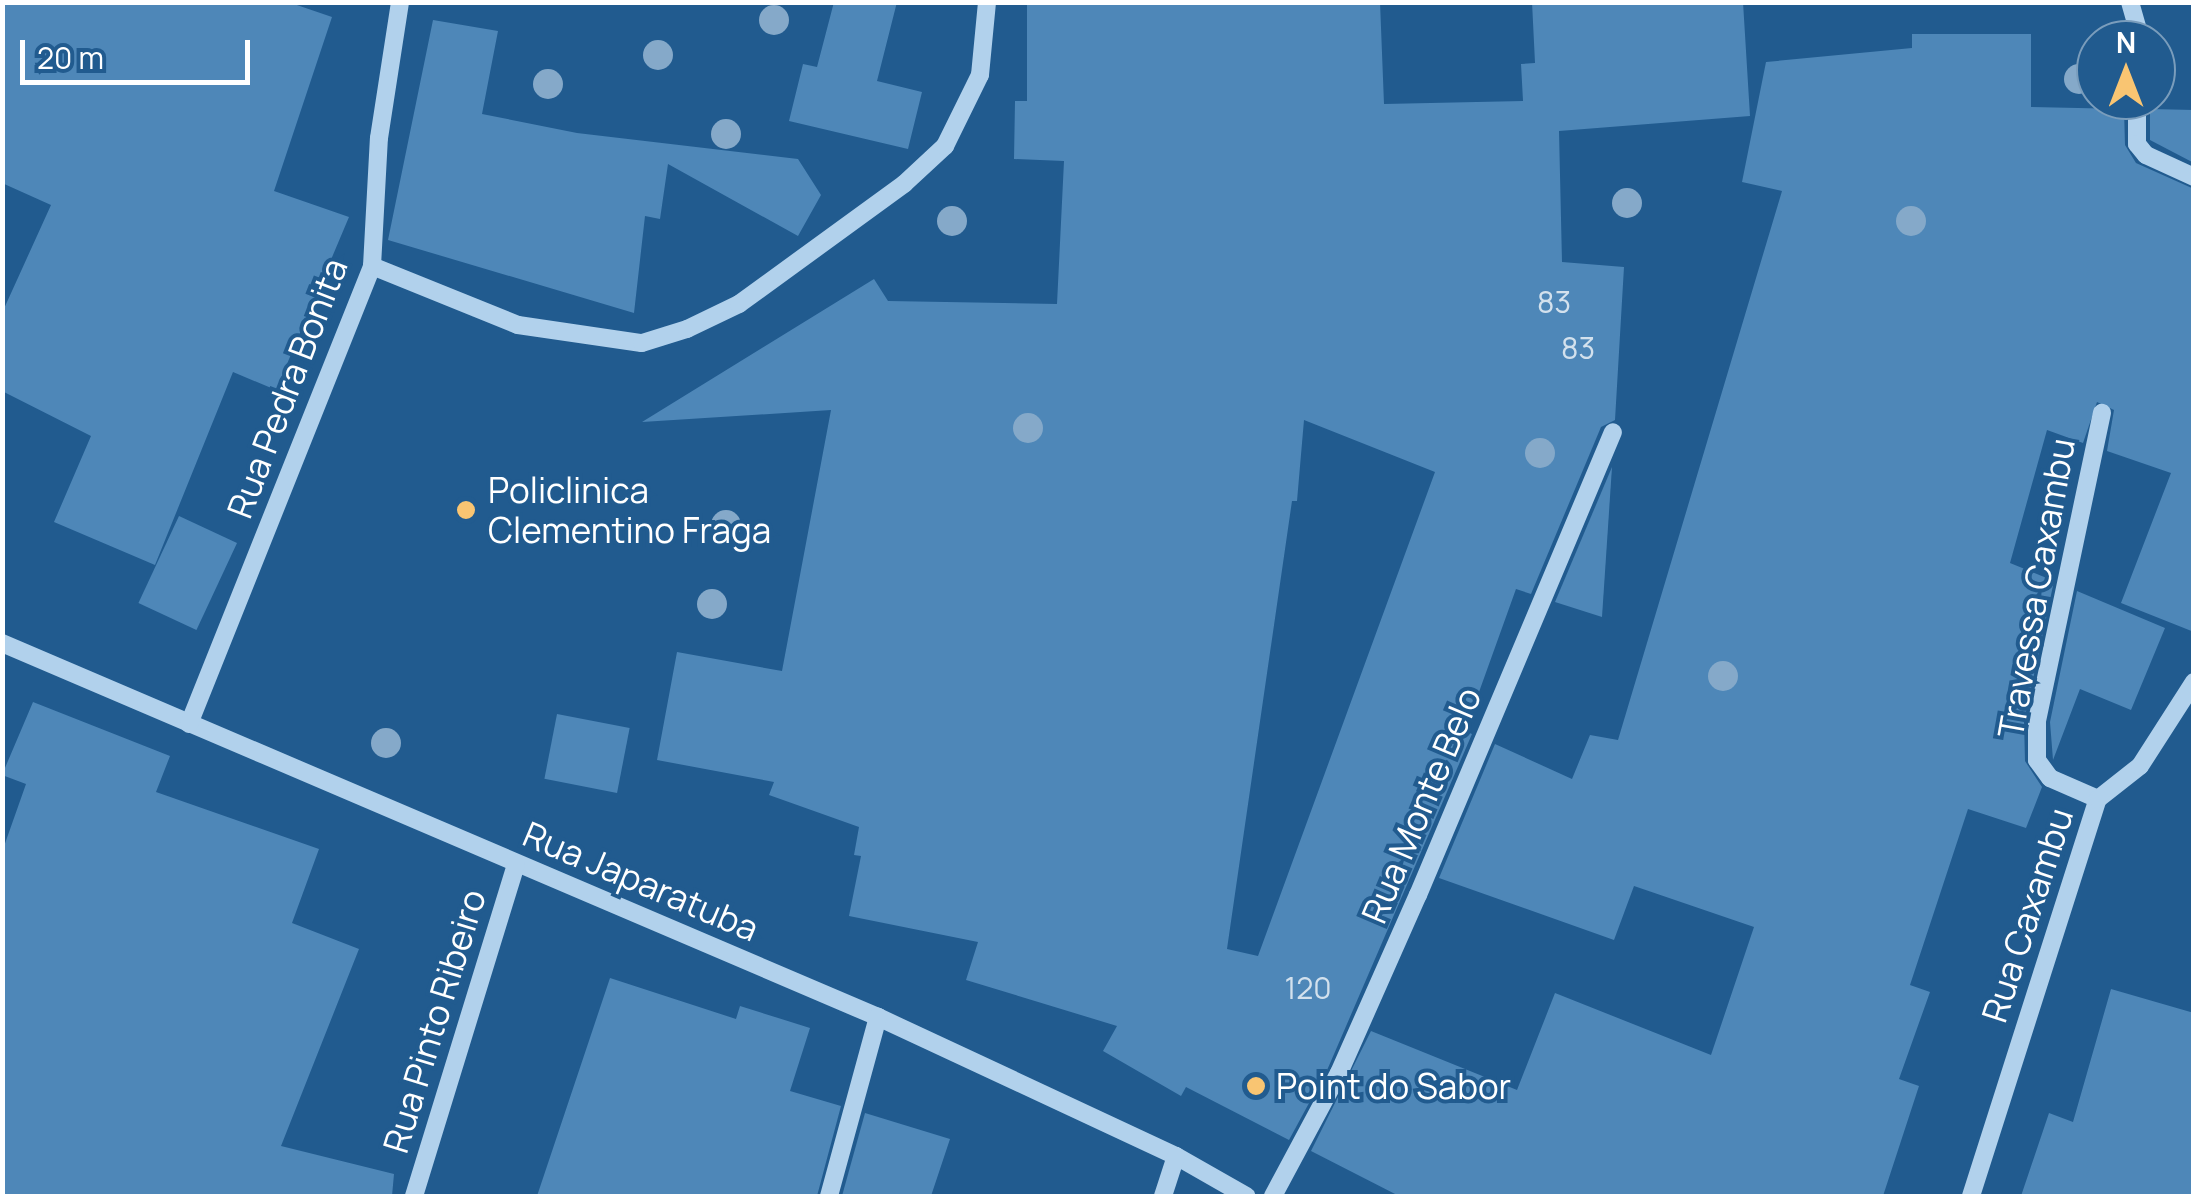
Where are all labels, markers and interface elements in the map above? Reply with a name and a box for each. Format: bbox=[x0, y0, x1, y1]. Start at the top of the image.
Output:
scale bar bbox=[25, 20, 255, 82]
north arrow bbox=[2076, 20, 2176, 120]
text: N bbox=[2116, 23, 2136, 61]
text: 20 m bbox=[37, 37, 104, 78]
street label: Rua Pedra Bonita bbox=[218, 252, 356, 524]
house number: 83 bbox=[1537, 284, 1571, 320]
house number: 83 bbox=[1561, 330, 1595, 366]
street label: Travessa Caxambu bbox=[1989, 435, 2083, 741]
place label: Policlinica Clementino Fraga bbox=[488, 469, 771, 551]
marker: Policlinica Clementino Fraga bbox=[453, 497, 479, 523]
street label: Rua Monte Belo bbox=[1352, 681, 1490, 929]
street label: Rua Caxambu bbox=[1973, 803, 2081, 1027]
street label: Rua Japaratuba bbox=[517, 813, 765, 949]
street label: Rua Pinto Ribeiro bbox=[374, 884, 494, 1158]
house number: 120 bbox=[1284, 970, 1332, 1006]
place label: Point do Sabor bbox=[1276, 1065, 1511, 1107]
marker: Point do Sabor bbox=[1245, 1075, 1267, 1097]

